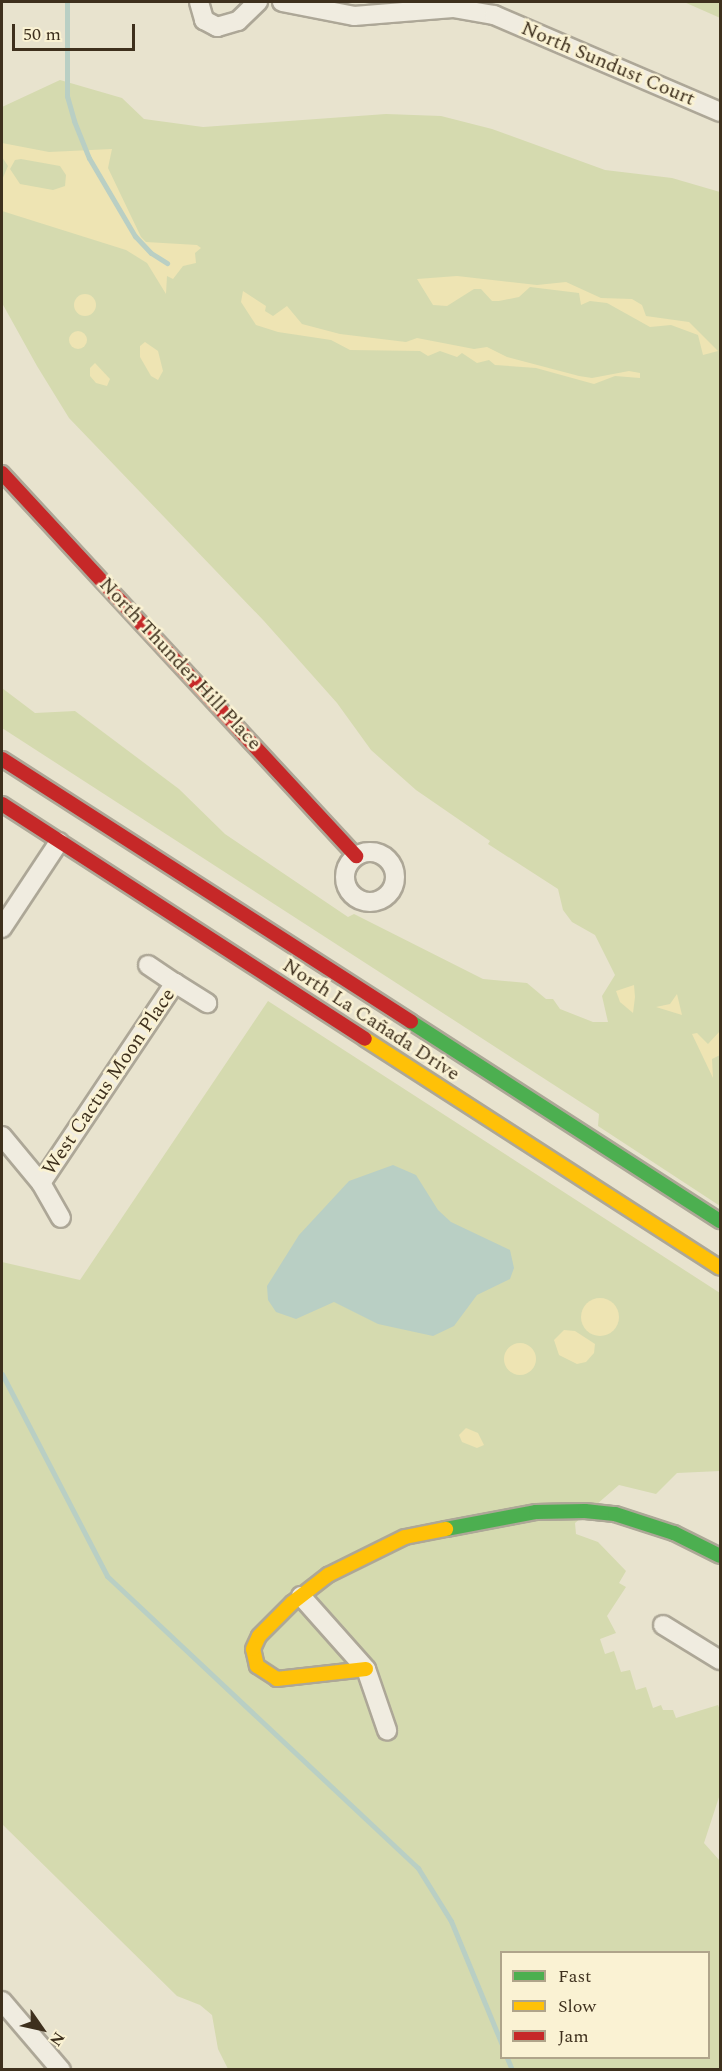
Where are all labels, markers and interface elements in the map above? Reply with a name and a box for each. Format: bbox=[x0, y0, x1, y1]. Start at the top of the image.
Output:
scale bar bbox=[15, 12, 138, 50]
street label: North Sundust Court bbox=[518, 17, 698, 111]
text: 50 m bbox=[23, 21, 61, 48]
street label: North Thunder Hill Place bbox=[94, 573, 266, 755]
street label: North La Cañada Drive bbox=[278, 954, 464, 1086]
street label: West Cactus Moon Place bbox=[37, 984, 181, 1180]
legend bbox=[500, 1951, 710, 2059]
text: Fast bbox=[558, 1963, 591, 1990]
text: Slow bbox=[558, 1993, 596, 2020]
north arrow bbox=[12, 1999, 72, 2059]
text: Jam bbox=[558, 2023, 589, 2050]
text: N bbox=[43, 2027, 71, 2051]

